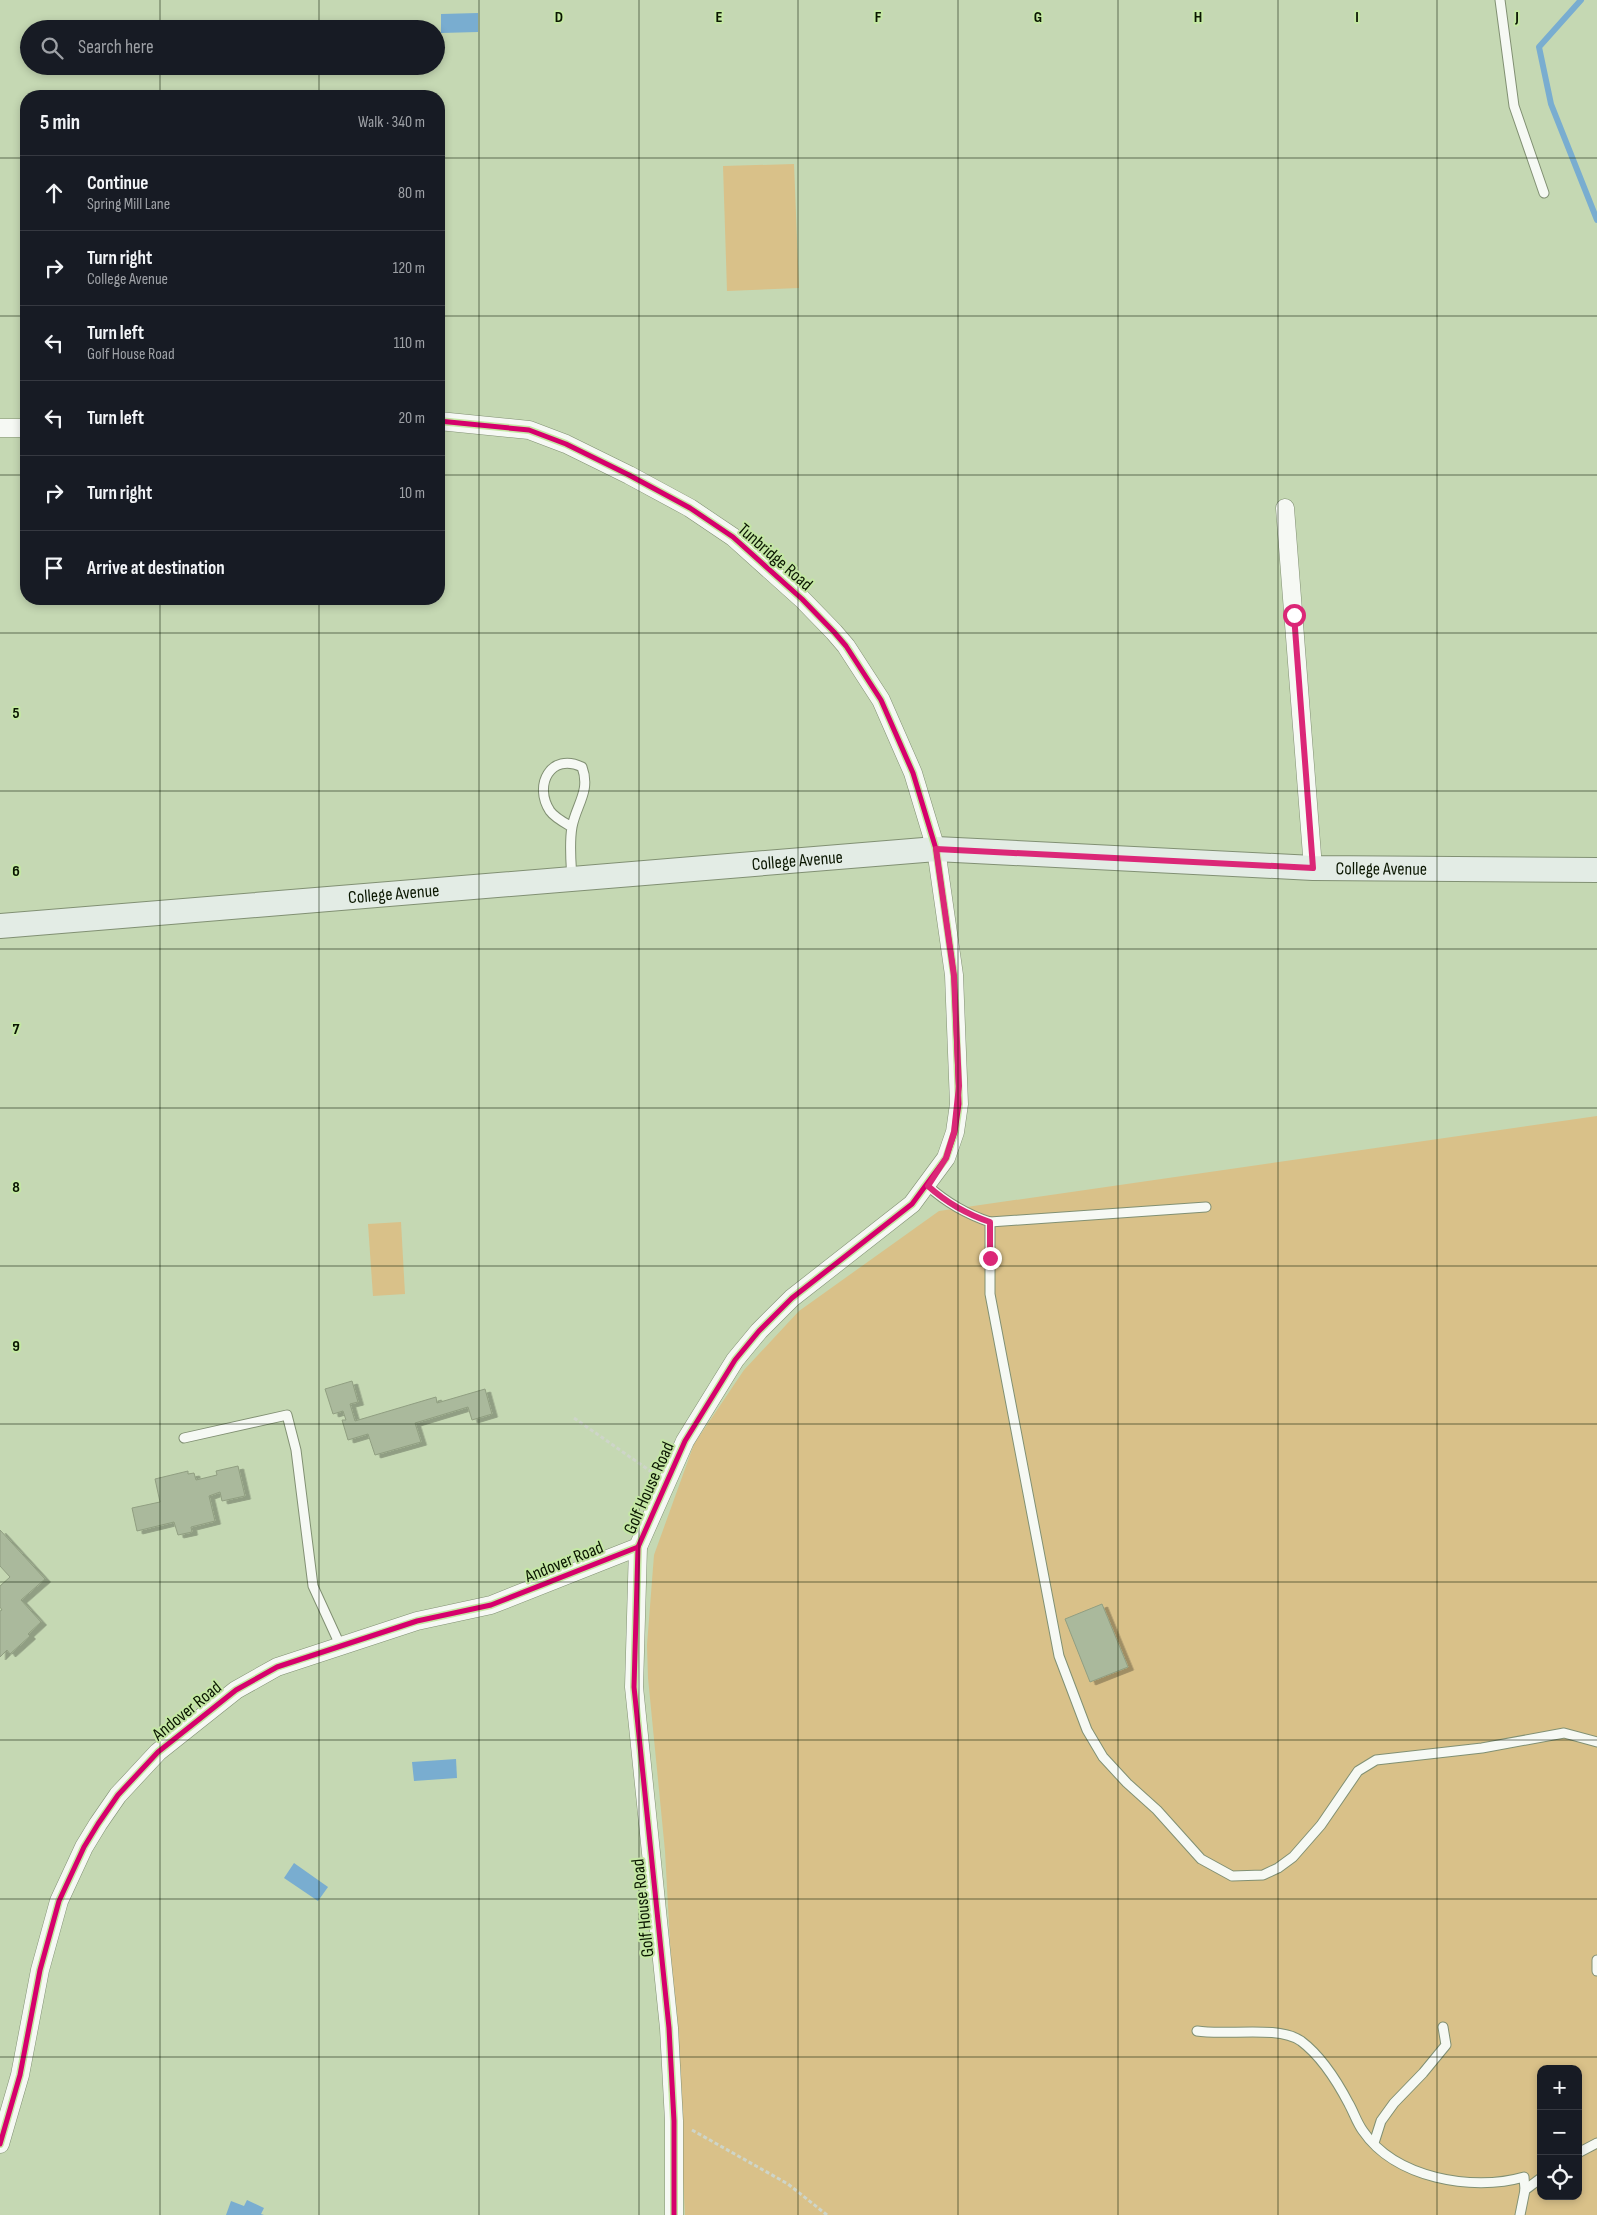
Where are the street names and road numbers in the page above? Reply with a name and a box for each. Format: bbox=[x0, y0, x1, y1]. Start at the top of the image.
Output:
street label: Tunbridge Road bbox=[733, 519, 817, 595]
street label: College Avenue bbox=[751, 846, 844, 875]
street label: College Avenue bbox=[1336, 858, 1427, 879]
street label: College Avenue bbox=[347, 879, 440, 908]
street label: Golf House Road bbox=[619, 1439, 679, 1537]
street label: Andover Road bbox=[521, 1537, 606, 1588]
street label: Andover Road bbox=[147, 1677, 226, 1746]
street label: Golf House Road bbox=[627, 1858, 659, 1958]

